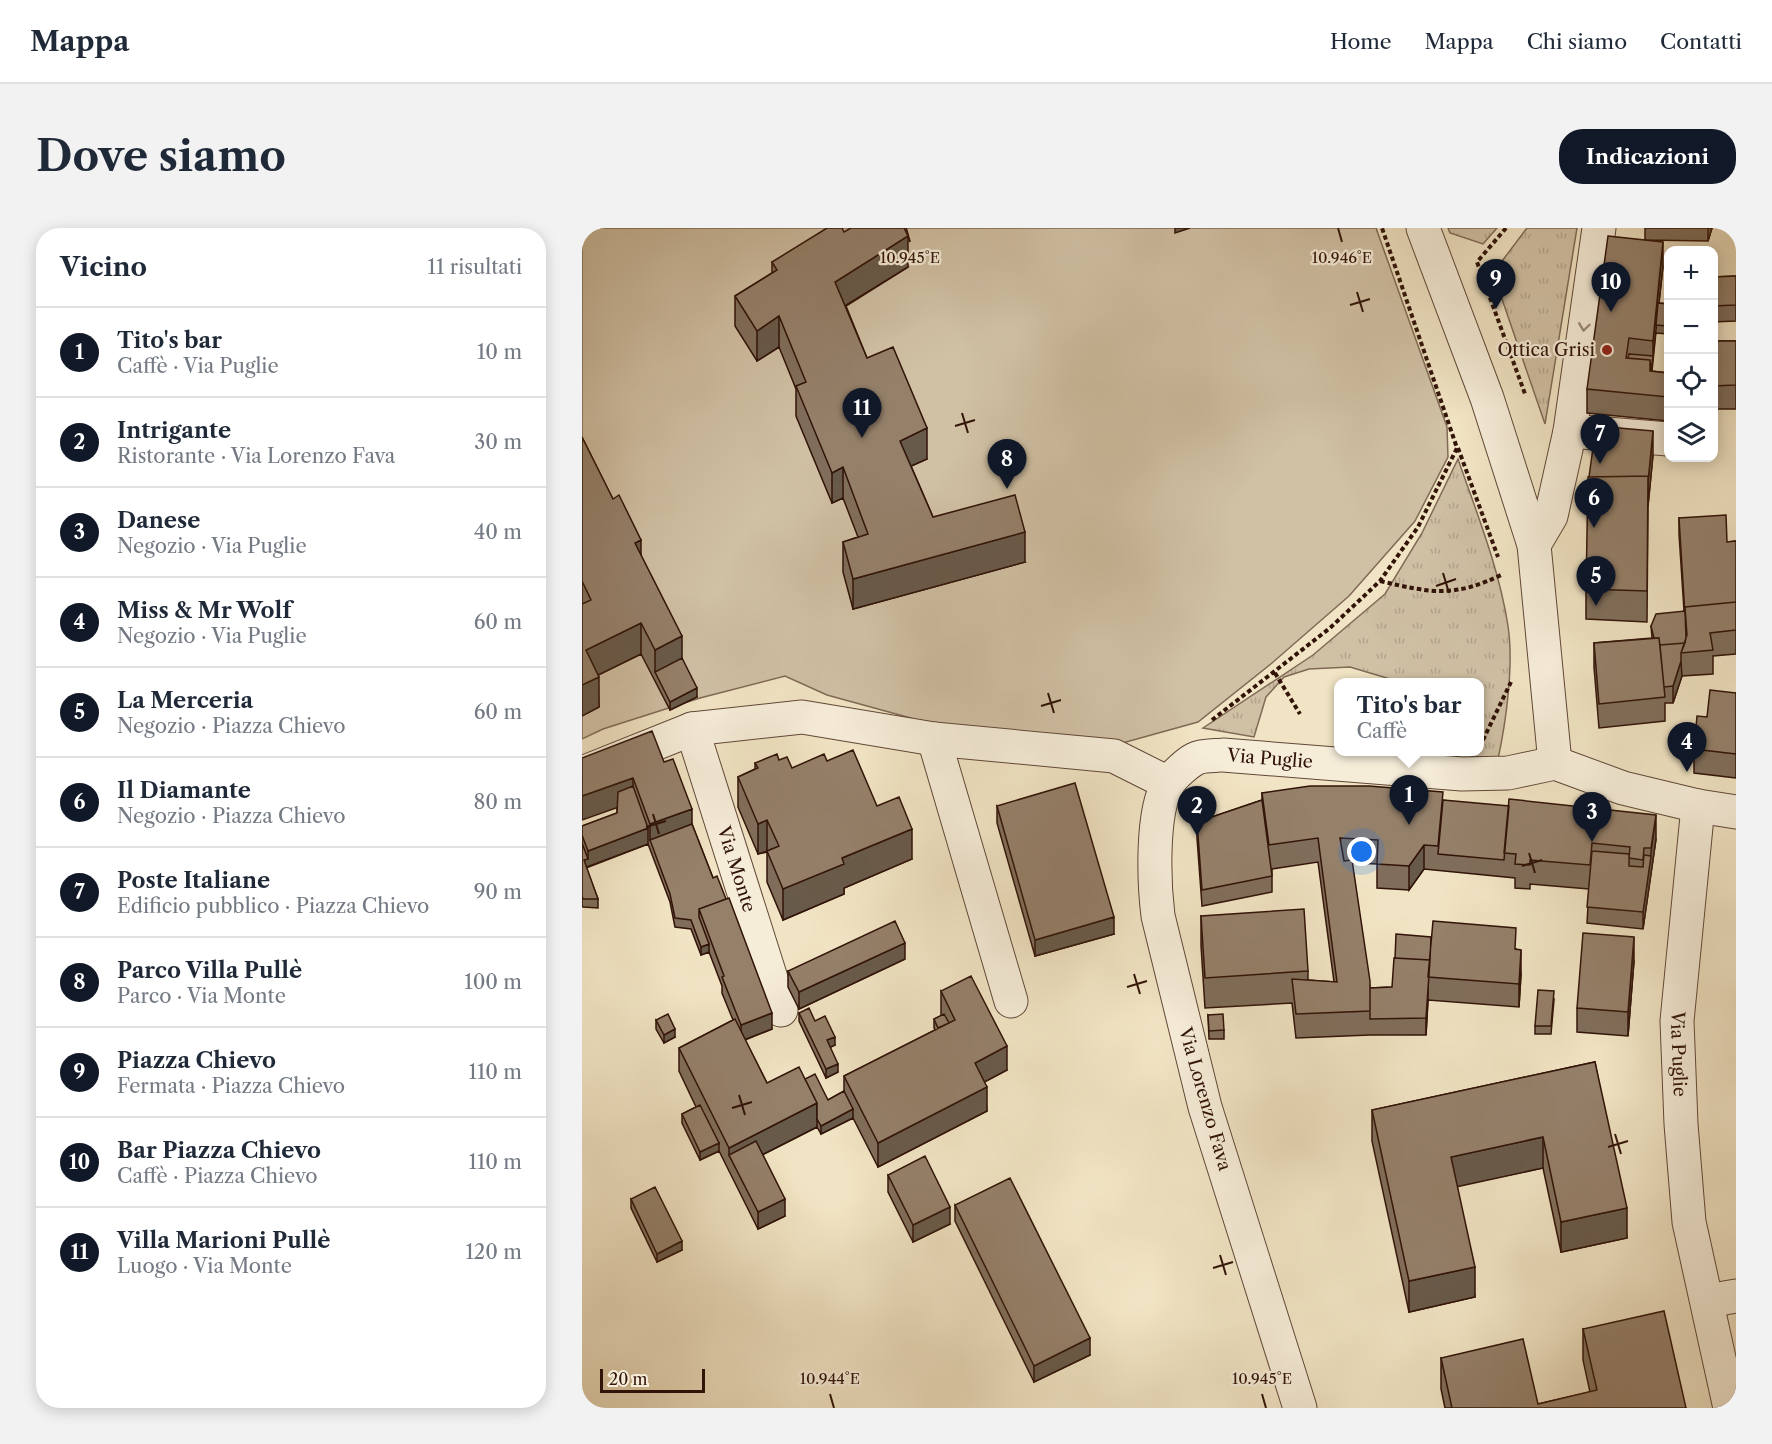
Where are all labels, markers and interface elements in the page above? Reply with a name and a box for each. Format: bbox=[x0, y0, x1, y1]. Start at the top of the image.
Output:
text: Mappa bbox=[30, 24, 129, 58]
text: Home bbox=[1330, 29, 1392, 54]
text: Mappa bbox=[1425, 29, 1494, 54]
text: Chi siamo bbox=[1527, 29, 1627, 54]
text: Contatti bbox=[1660, 29, 1742, 54]
button: Indicazioni bbox=[1559, 129, 1736, 184]
text: Dove siamo bbox=[36, 130, 286, 182]
map controls bbox=[1664, 246, 1718, 462]
button: + bbox=[1664, 246, 1718, 300]
text: 10.945°E bbox=[880, 248, 940, 267]
text: 10.946°E bbox=[1312, 248, 1372, 267]
text: Vicino bbox=[60, 251, 147, 283]
text: 11 risultati bbox=[428, 255, 522, 279]
pin: 9 bbox=[1476, 260, 1516, 309]
pin: 10 bbox=[1592, 262, 1630, 312]
button: − bbox=[1664, 300, 1718, 354]
one-way arrow bbox=[1578, 323, 1591, 332]
text: Tito's bar bbox=[117, 327, 222, 354]
place label: Ottica Grisi bbox=[1497, 339, 1596, 361]
text: 1 bbox=[75, 340, 84, 364]
text: 10 m bbox=[477, 340, 522, 364]
marker: Ottica Grisi bbox=[1600, 343, 1614, 357]
text: Caffè · Via Puglie bbox=[117, 354, 279, 378]
button: locate bbox=[1664, 354, 1718, 408]
pin: 11 bbox=[842, 388, 882, 438]
button: layers bbox=[1664, 408, 1718, 462]
pin: 7 bbox=[1580, 414, 1620, 464]
text: Intrigante bbox=[117, 417, 231, 444]
text: 2 bbox=[74, 430, 85, 454]
text: 30 m bbox=[474, 430, 522, 454]
pin: 8 bbox=[988, 440, 1026, 489]
text: Ristorante · Via Lorenzo Fava bbox=[117, 444, 395, 468]
pin: 6 bbox=[1574, 478, 1614, 528]
text: Danese bbox=[117, 507, 200, 534]
text: 3 bbox=[74, 520, 85, 544]
text: 40 m bbox=[474, 520, 522, 544]
text: Negozio · Via Puglie bbox=[117, 534, 307, 558]
pin: 5 bbox=[1576, 556, 1616, 606]
text: Miss & Mr Wolf bbox=[117, 597, 292, 624]
text: 4 bbox=[74, 610, 85, 634]
text: 60 m bbox=[474, 610, 522, 634]
text: Negozio · Via Puglie bbox=[117, 624, 307, 648]
popup bbox=[1334, 678, 1484, 756]
text: La Merceria bbox=[117, 687, 253, 714]
text: Tito's bar bbox=[1356, 692, 1462, 719]
text: 5 bbox=[74, 700, 85, 724]
text: 60 m bbox=[474, 700, 522, 724]
text: Negozio · Piazza Chievo bbox=[117, 714, 345, 738]
text: Caffè bbox=[1356, 719, 1407, 743]
pin: 4 bbox=[1668, 722, 1706, 772]
street label: Via Puglie bbox=[1225, 744, 1314, 773]
pin: 1 bbox=[1390, 776, 1428, 825]
text: Il Diamante bbox=[117, 777, 251, 804]
pin: 2 bbox=[1178, 786, 1216, 836]
text: 6 bbox=[74, 790, 85, 814]
text: 80 m bbox=[474, 790, 522, 814]
pin: 3 bbox=[1572, 792, 1612, 842]
text: Negozio · Piazza Chievo bbox=[117, 804, 345, 828]
street label: Via Monte bbox=[712, 822, 760, 915]
your location bbox=[1347, 837, 1376, 866]
text: Poste Italiane bbox=[117, 867, 270, 894]
text: 7 bbox=[74, 880, 85, 904]
text: 90 m bbox=[474, 880, 522, 904]
text: Edificio pubblico · Piazza Chievo bbox=[117, 894, 429, 918]
text: Parco Villa Pullè bbox=[117, 957, 302, 984]
text: 8 bbox=[73, 970, 86, 994]
text: 100 m bbox=[464, 970, 522, 994]
text: Parco · Via Monte bbox=[117, 984, 286, 1008]
street label: Via Puglie bbox=[1666, 1009, 1691, 1097]
street label: Via Lorenzo Fava bbox=[1174, 1024, 1236, 1174]
text: Piazza Chievo bbox=[117, 1047, 276, 1074]
text: 9 bbox=[74, 1060, 85, 1084]
text: 110 m bbox=[469, 1060, 522, 1084]
text: Fermata · Piazza Chievo bbox=[117, 1074, 345, 1098]
text: Bar Piazza Chievo bbox=[117, 1137, 321, 1164]
text: 10 bbox=[69, 1150, 90, 1174]
text: 110 m bbox=[469, 1150, 522, 1174]
text: Caffè · Piazza Chievo bbox=[117, 1164, 317, 1188]
text: Villa Marioni Pullè bbox=[117, 1227, 330, 1254]
text: 11 bbox=[71, 1240, 89, 1264]
text: 120 m bbox=[465, 1240, 522, 1264]
text: Luogo · Via Monte bbox=[117, 1254, 292, 1278]
scale bar bbox=[600, 1366, 705, 1394]
text: 20 m bbox=[609, 1369, 648, 1389]
text: 10.944°E bbox=[800, 1369, 860, 1388]
text: 10.945°E bbox=[1232, 1369, 1292, 1388]

